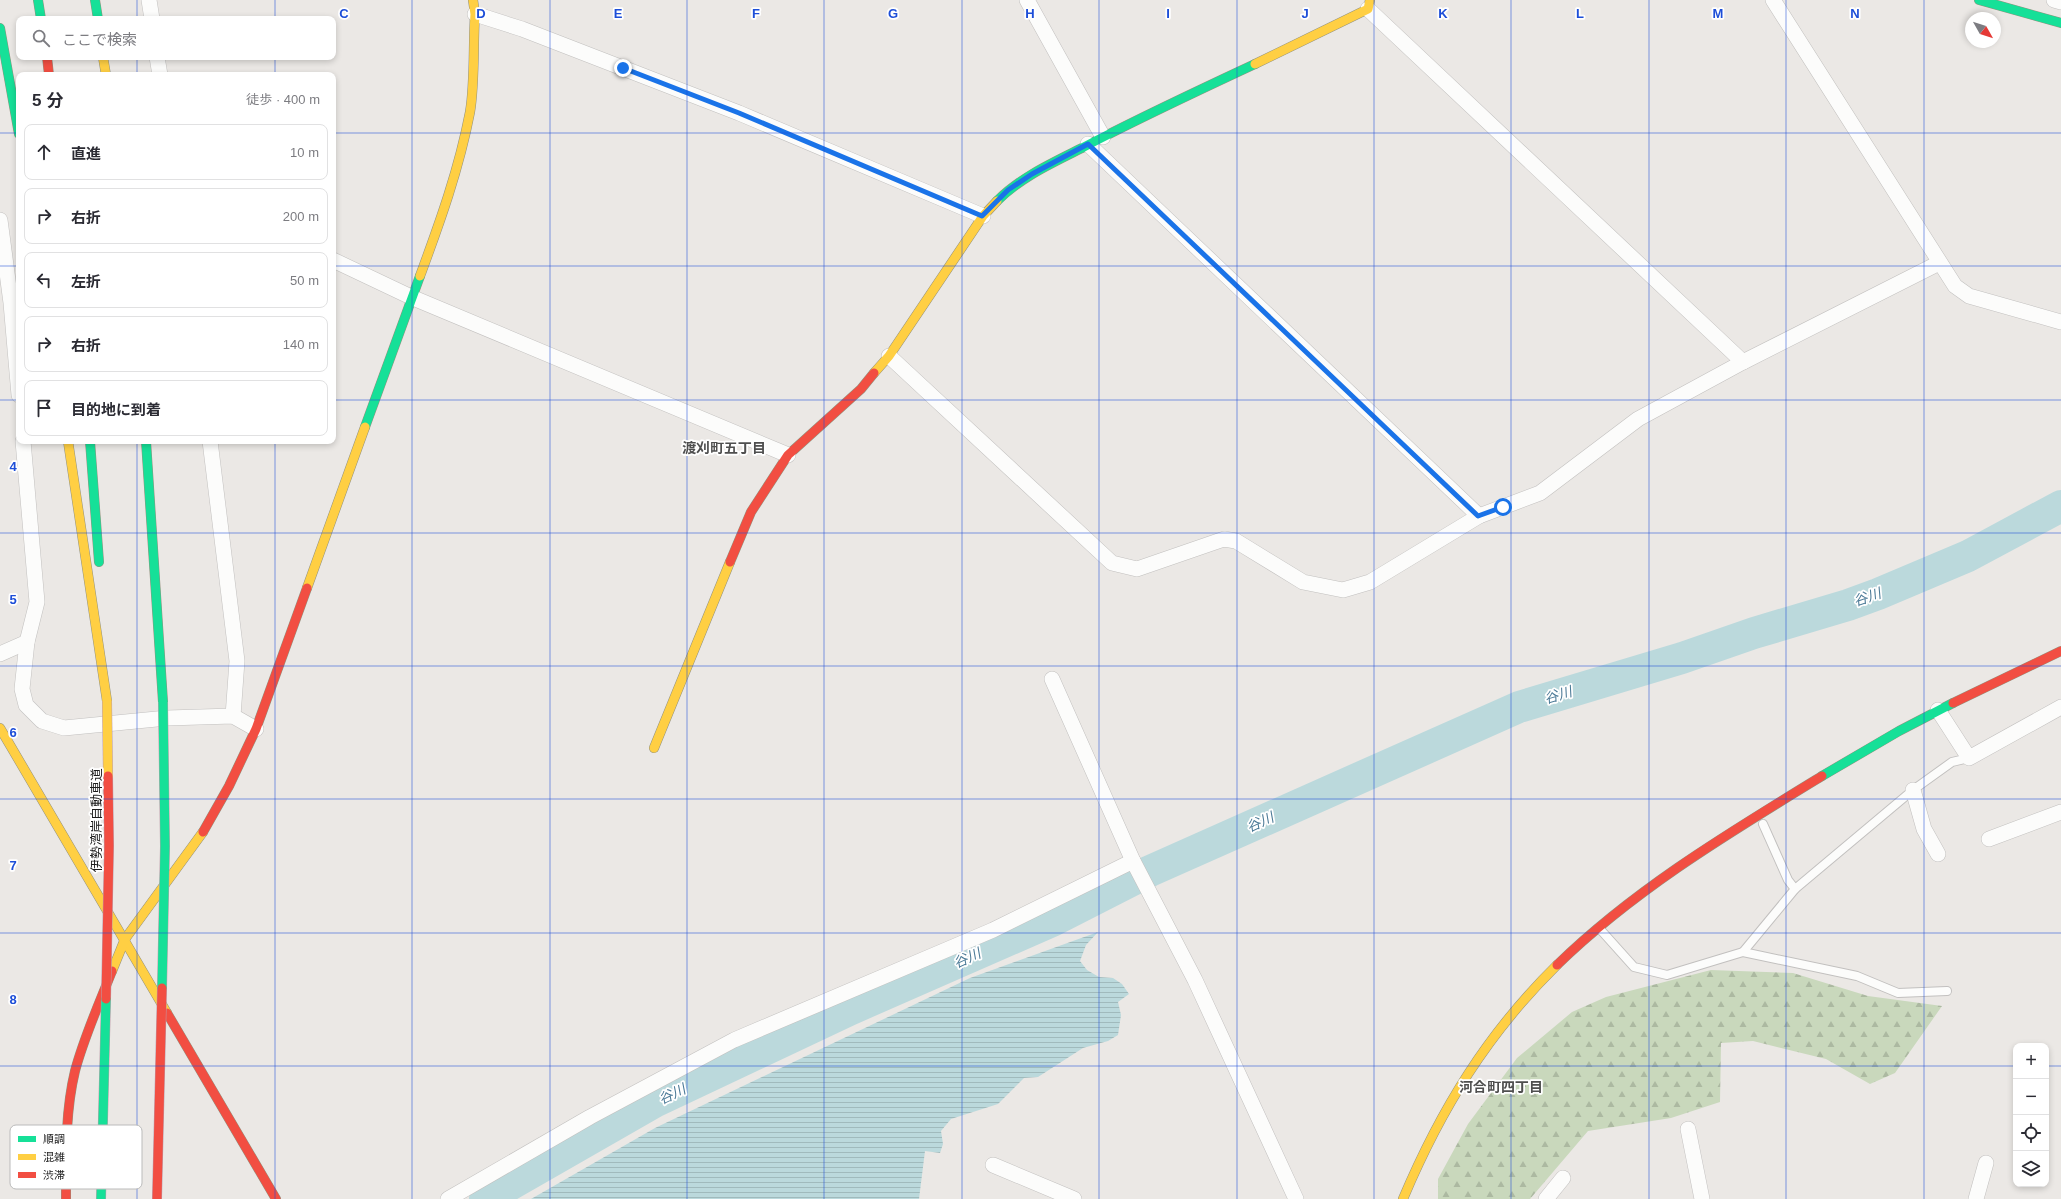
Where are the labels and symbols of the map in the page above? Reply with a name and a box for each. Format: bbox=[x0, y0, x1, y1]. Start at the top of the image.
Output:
text: C bbox=[339, 6, 349, 21]
text: D bbox=[476, 6, 486, 21]
text: E bbox=[614, 6, 623, 21]
text: F bbox=[752, 6, 760, 21]
text: G bbox=[888, 6, 898, 21]
text: H bbox=[1025, 6, 1035, 21]
text: I bbox=[1166, 6, 1170, 21]
text: J bbox=[1301, 6, 1309, 21]
text: K bbox=[1438, 6, 1448, 21]
text: L bbox=[1576, 6, 1584, 21]
text: M bbox=[1713, 6, 1723, 21]
text: N bbox=[1850, 6, 1860, 21]
north arrow bbox=[1965, 12, 2001, 48]
route end bbox=[614, 59, 632, 77]
district label: 渡刈町五丁目 bbox=[682, 440, 766, 456]
text: 4 bbox=[9, 459, 17, 474]
route start bbox=[1494, 498, 1512, 516]
water label: 谷川 bbox=[1851, 584, 1885, 609]
text: 5 bbox=[9, 592, 17, 607]
water label: 谷川 bbox=[1542, 683, 1576, 707]
text: 6 bbox=[9, 725, 17, 740]
street label: 伊勢湾岸自動車道 bbox=[89, 768, 104, 872]
water label: 谷川 bbox=[1244, 808, 1278, 835]
text: 7 bbox=[9, 858, 17, 873]
water label: 谷川 bbox=[951, 944, 985, 971]
text: 8 bbox=[9, 992, 17, 1007]
district label: 河合町四丁目 bbox=[1459, 1079, 1543, 1095]
water label: 谷川 bbox=[656, 1080, 690, 1107]
legend bbox=[10, 1125, 142, 1189]
text: 順調 bbox=[43, 1133, 65, 1145]
text: 混雑 bbox=[43, 1151, 65, 1163]
text: 渋滞 bbox=[43, 1169, 65, 1181]

